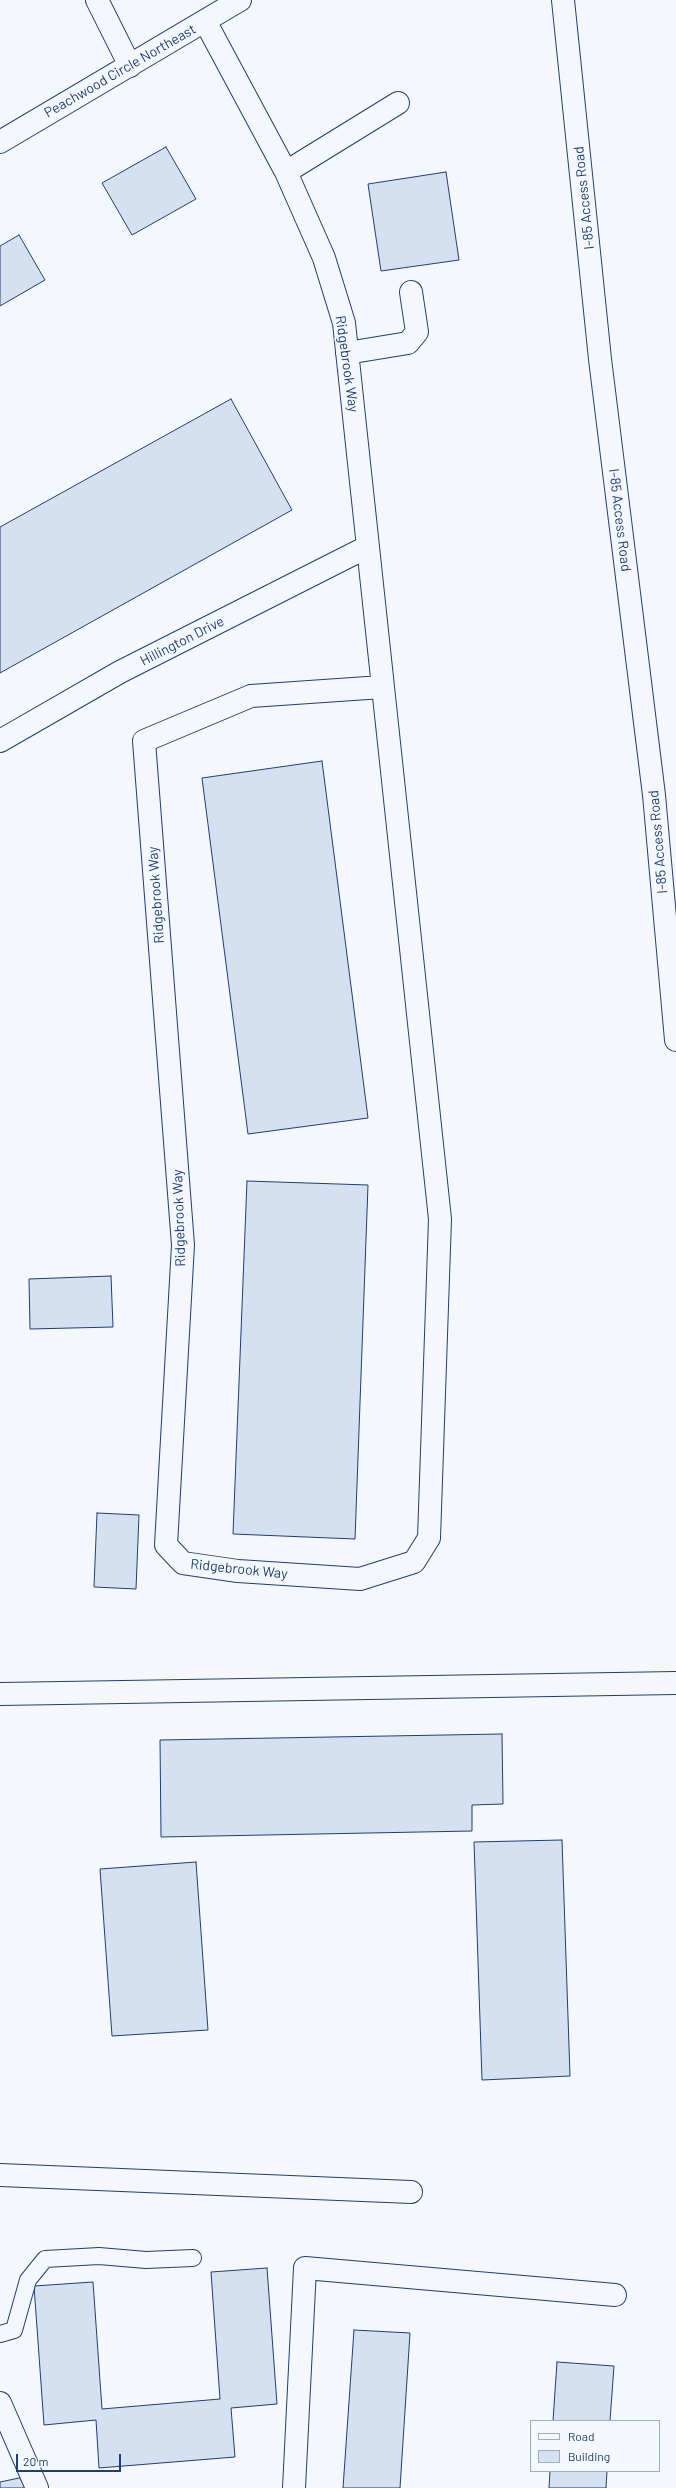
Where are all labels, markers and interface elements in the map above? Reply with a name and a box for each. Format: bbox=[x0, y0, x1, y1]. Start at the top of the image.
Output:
street label: Peachwood Circle Northeast bbox=[41, 21, 199, 121]
street label: I-85 Access Road bbox=[570, 146, 598, 250]
street label: Ridgebrook Way bbox=[332, 314, 362, 414]
street label: I-85 Access Road bbox=[605, 468, 635, 572]
street label: Hillington Drive bbox=[137, 613, 227, 669]
street label: I-85 Access Road bbox=[645, 790, 671, 894]
street label: Ridgebrook Way bbox=[144, 846, 168, 944]
street label: Ridgebrook Way bbox=[169, 1169, 189, 1267]
street label: Ridgebrook Way bbox=[190, 1556, 288, 1582]
legend bbox=[530, 2420, 660, 2472]
text: Road bbox=[568, 2429, 595, 2443]
scale bar bbox=[18, 2446, 123, 2472]
text: Building bbox=[568, 2449, 610, 2463]
text: 20 m bbox=[23, 2454, 49, 2468]

